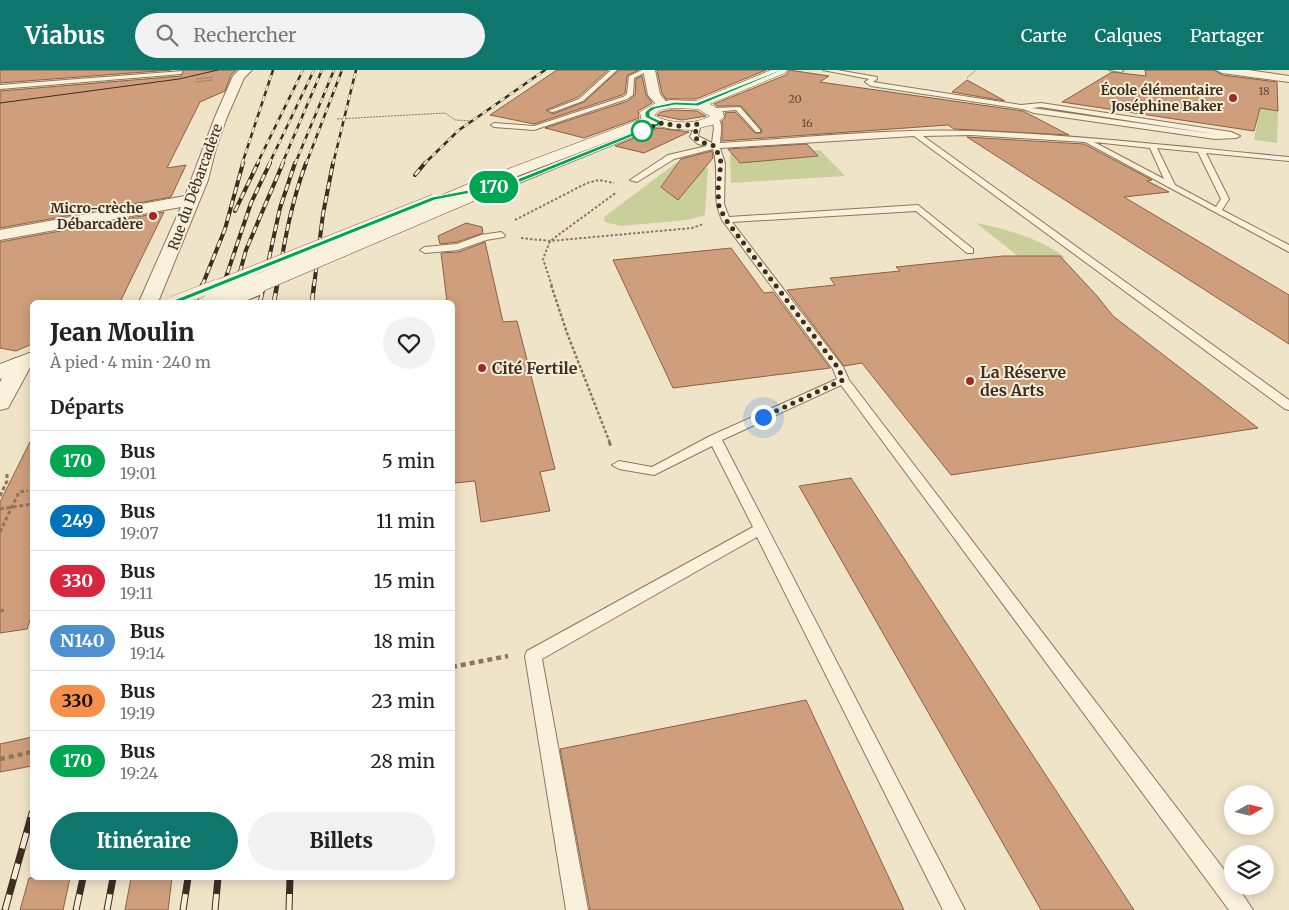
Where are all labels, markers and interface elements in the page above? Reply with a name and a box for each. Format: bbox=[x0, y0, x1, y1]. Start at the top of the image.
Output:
search box bbox=[135, 13, 485, 58]
text: Viabus bbox=[25, 20, 105, 51]
icon: search bbox=[153, 21, 181, 49]
text: Rechercher bbox=[193, 23, 297, 47]
text: Carte bbox=[1021, 24, 1067, 47]
text: Calques bbox=[1095, 24, 1162, 47]
text: Partager bbox=[1190, 24, 1264, 47]
place label: École élémentaire Joséphine Baker bbox=[1100, 81, 1223, 115]
house number: 18 bbox=[1258, 84, 1270, 98]
house number: 20 bbox=[788, 92, 802, 106]
marker: École élémentaire Joséphine Baker bbox=[1227, 92, 1239, 104]
house number: 16 bbox=[801, 116, 813, 130]
unlabelled marker bbox=[631, 120, 653, 142]
street label: Rue du Débarcadère bbox=[164, 121, 226, 253]
line badge: 170 bbox=[465, 171, 523, 203]
text: 170 bbox=[479, 175, 509, 198]
place label: Micro-crèche Débarcadère bbox=[50, 199, 143, 233]
marker: Micro-crèche Débarcadère bbox=[147, 210, 159, 222]
text: Jean Moulin bbox=[50, 317, 194, 348]
button: heart bbox=[383, 317, 435, 369]
text: À pied · 4 min · 240 m bbox=[50, 352, 211, 372]
place label: Cité Fertile bbox=[492, 358, 578, 378]
marker: Cité Fertile bbox=[476, 362, 488, 374]
place label: La Réserve des Arts bbox=[980, 362, 1067, 400]
marker: La Réserve des Arts bbox=[964, 375, 976, 387]
text: Départs bbox=[50, 395, 124, 419]
your location bbox=[751, 405, 776, 430]
text: Bus bbox=[120, 439, 155, 463]
text: 170 bbox=[63, 449, 92, 472]
text: 5 min bbox=[382, 449, 435, 473]
text: 19:01 bbox=[120, 463, 156, 483]
text: Bus bbox=[120, 499, 155, 523]
text: 249 bbox=[62, 509, 93, 532]
text: 11 min bbox=[376, 509, 435, 533]
text: 19:07 bbox=[120, 523, 159, 543]
text: Bus bbox=[120, 559, 155, 583]
text: 330 bbox=[62, 569, 93, 592]
text: 15 min bbox=[374, 569, 435, 593]
text: 19:11 bbox=[120, 583, 153, 603]
text: Bus bbox=[130, 619, 165, 643]
text: N140 bbox=[60, 629, 105, 652]
text: 18 min bbox=[374, 629, 435, 653]
text: 19:14 bbox=[130, 643, 165, 663]
text: Bus bbox=[120, 679, 155, 703]
text: 330 bbox=[62, 689, 93, 712]
text: 23 min bbox=[371, 689, 435, 713]
text: 19:19 bbox=[120, 703, 155, 723]
text: Bus bbox=[120, 739, 155, 763]
text: 170 bbox=[63, 749, 92, 772]
text: 28 min bbox=[371, 749, 435, 773]
text: 19:24 bbox=[120, 763, 158, 783]
north arrow bbox=[1224, 785, 1274, 835]
map controls bbox=[1224, 785, 1274, 895]
button: Itinéraire bbox=[50, 812, 238, 870]
button: Billets bbox=[248, 812, 435, 870]
button: layers bbox=[1224, 845, 1274, 895]

